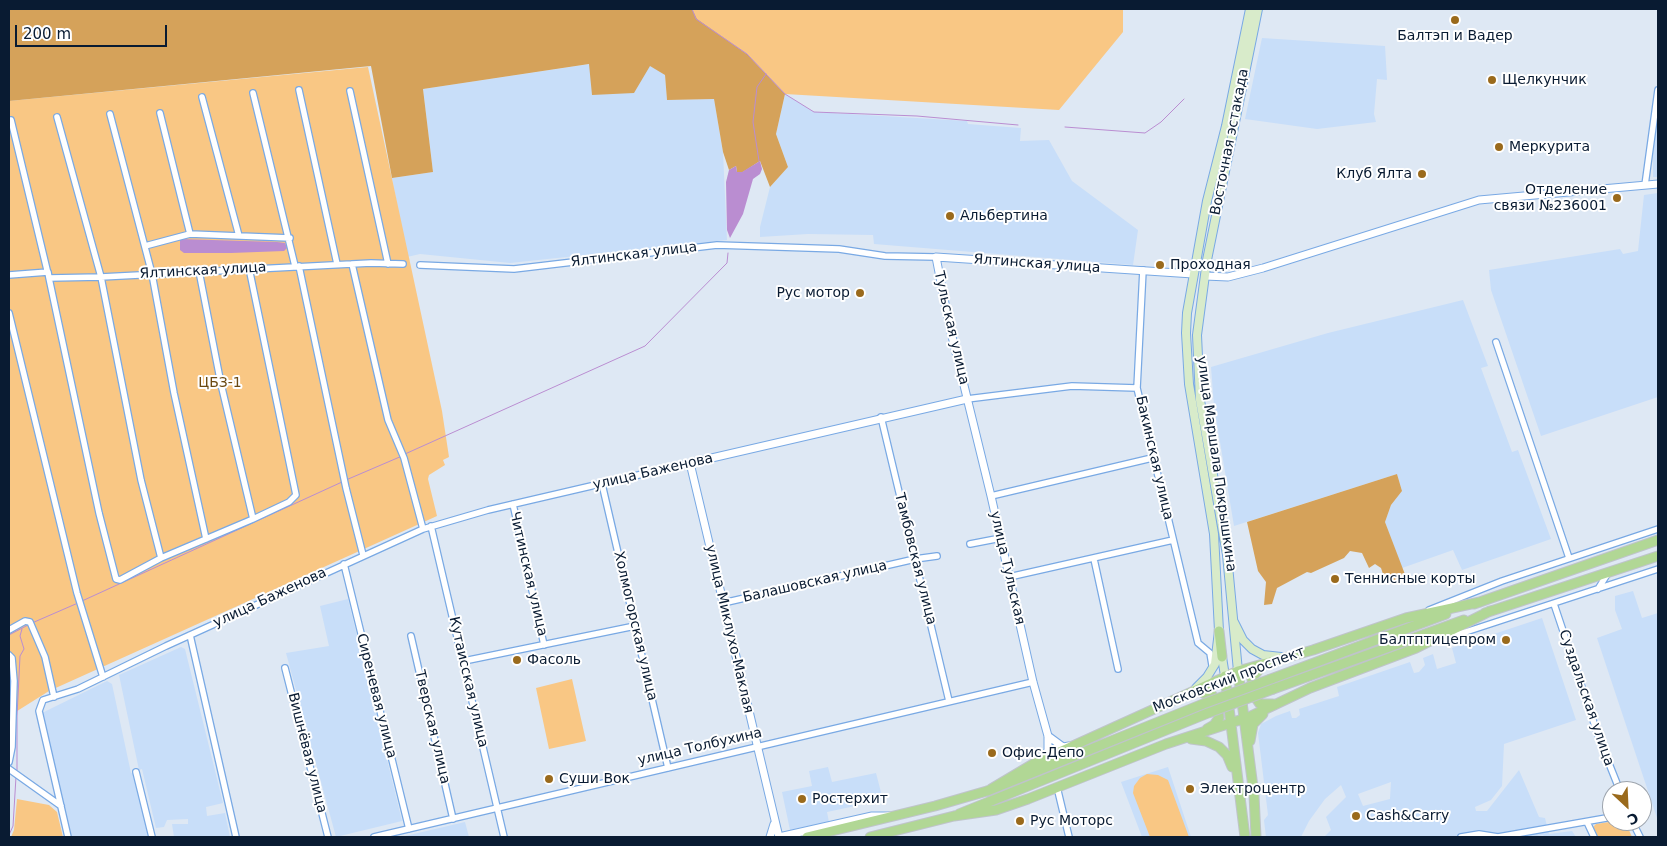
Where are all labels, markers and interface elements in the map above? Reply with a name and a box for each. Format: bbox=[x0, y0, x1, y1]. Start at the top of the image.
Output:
marker: Балтэп и Вадер bbox=[1449, 14, 1461, 26]
scale bar bbox=[18, 15, 170, 47]
text: 200 m bbox=[23, 25, 71, 43]
place label: Балтэп и Вадер bbox=[1397, 28, 1513, 44]
street label: Восточная эстакада bbox=[1208, 67, 1252, 217]
place label: Щелкунчик bbox=[1502, 72, 1587, 88]
marker: Щелкунчик bbox=[1486, 74, 1498, 86]
place label: Меркурита bbox=[1509, 139, 1590, 155]
marker: Меркурита bbox=[1493, 141, 1505, 153]
place label: Клуб Ялта bbox=[1336, 166, 1412, 182]
marker: Клуб Ялта bbox=[1416, 168, 1428, 180]
place label: Отделение связи №236001 bbox=[1494, 182, 1607, 214]
marker: Отделение связи №236001 bbox=[1611, 192, 1623, 204]
place label: Альбертина bbox=[960, 208, 1048, 224]
marker: Альбертина bbox=[944, 210, 956, 222]
street label: Ялтинская улица bbox=[570, 239, 698, 271]
street label: Ялтинская улица bbox=[973, 251, 1101, 277]
place label: Проходная bbox=[1170, 257, 1251, 273]
street label: Ялтинская улица bbox=[139, 259, 267, 283]
marker: Проходная bbox=[1154, 259, 1166, 271]
street label: Тульская улица bbox=[930, 270, 972, 386]
place label: Рус мотор bbox=[776, 285, 850, 301]
marker: Рус мотор bbox=[854, 287, 866, 299]
street label: улица Маршала Покрышкина bbox=[1193, 355, 1239, 573]
park label: ЦБЗ-1 bbox=[198, 375, 242, 391]
street label: Бакинская улица bbox=[1132, 394, 1176, 522]
street label: улица Баженова bbox=[591, 450, 715, 494]
street label: Тамбовская улица bbox=[890, 491, 940, 627]
street label: Читинская улица bbox=[506, 510, 550, 638]
street label: улица Тульская bbox=[986, 510, 1028, 626]
street label: улица Миклухо-Маклая bbox=[701, 543, 757, 715]
street label: Холмогорская улица bbox=[610, 550, 660, 702]
street label: Балашовская улица bbox=[741, 557, 889, 607]
street label: улица Баженова bbox=[211, 564, 329, 632]
place label: Теннисные корты bbox=[1345, 571, 1476, 587]
marker: Теннисные корты bbox=[1329, 573, 1341, 585]
street label: Кутаисская улица bbox=[445, 615, 491, 749]
street label: Суздальская улица bbox=[1555, 628, 1617, 768]
street label: Сиреневая улица bbox=[352, 632, 400, 760]
place label: Балтптицепром bbox=[1379, 632, 1496, 648]
marker: Балтптицепром bbox=[1500, 634, 1512, 646]
street label: Московский проспект bbox=[1151, 643, 1307, 717]
place label: Фасоль bbox=[527, 652, 581, 668]
marker: Фасоль bbox=[511, 654, 523, 666]
street label: Тверская улица bbox=[411, 668, 453, 786]
street label: Вишнёвая улица bbox=[284, 691, 330, 815]
street label: улица Толбухина bbox=[636, 725, 764, 769]
place label: Офис-Депо bbox=[1002, 745, 1084, 761]
marker: Офис-Депо bbox=[986, 747, 998, 759]
place label: Суши Вок bbox=[559, 771, 630, 787]
marker: Суши Вок bbox=[543, 773, 555, 785]
place label: Электроцентр bbox=[1200, 781, 1306, 797]
north arrow bbox=[1602, 781, 1652, 831]
marker: Электроцентр bbox=[1184, 783, 1196, 795]
place label: Ростерхит bbox=[812, 791, 888, 807]
marker: Ростерхит bbox=[796, 793, 808, 805]
place label: Cash&Carry bbox=[1366, 808, 1449, 824]
text: С bbox=[1625, 809, 1641, 828]
marker: Cash&Carry bbox=[1350, 810, 1362, 822]
place label: Рус Моторс bbox=[1030, 813, 1113, 829]
marker: Рус Моторс bbox=[1014, 815, 1026, 827]

